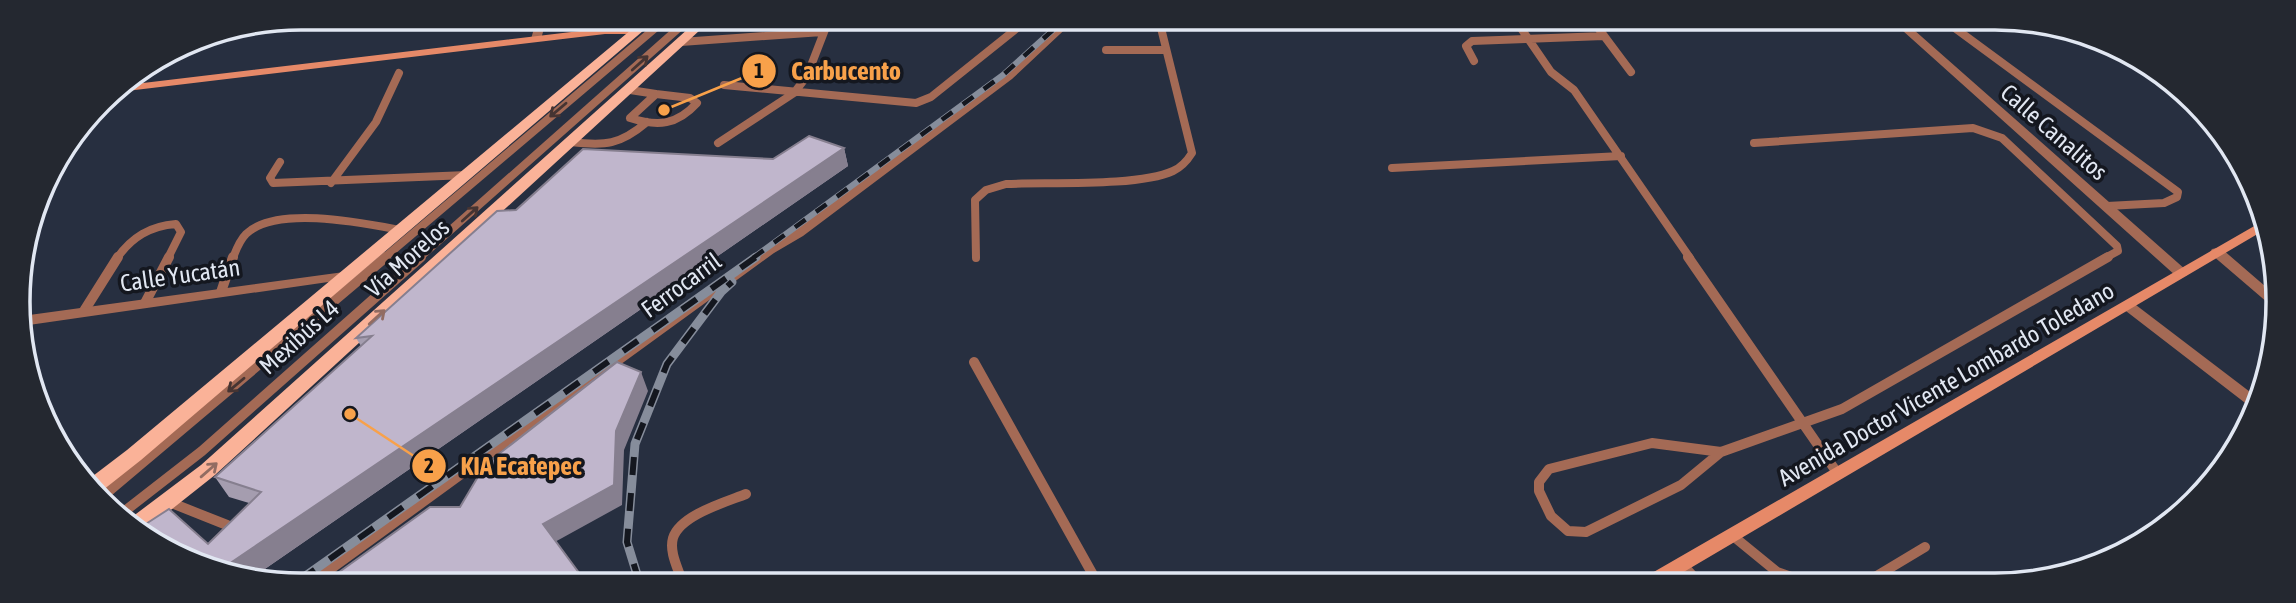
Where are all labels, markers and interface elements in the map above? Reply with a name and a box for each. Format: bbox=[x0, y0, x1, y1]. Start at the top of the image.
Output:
callout: Carbucento bbox=[742, 47, 915, 94]
one-way arrow bbox=[631, 55, 649, 71]
text: Carbucento bbox=[791, 56, 901, 86]
text: 1 bbox=[754, 58, 764, 82]
street label: Calle Canalitos bbox=[1995, 79, 2113, 185]
one-way arrow bbox=[550, 102, 568, 118]
one-way arrow bbox=[461, 206, 479, 222]
street label: Vía Morelos bbox=[360, 214, 454, 302]
street label: Ferrocarril bbox=[636, 247, 727, 323]
street label: Calle Yucatán bbox=[118, 253, 242, 297]
street label: Avenida Doctor Vicente Lombardo Toledano bbox=[1773, 277, 2119, 491]
street label: Mexibús L4 bbox=[254, 294, 344, 380]
one-way arrow bbox=[368, 309, 386, 325]
one-way arrow bbox=[228, 378, 246, 393]
callout: KIA Ecatepec bbox=[411, 442, 595, 489]
text: KIA Ecatepec bbox=[460, 451, 582, 481]
text: 2 bbox=[424, 453, 434, 477]
one-way arrow bbox=[199, 462, 217, 478]

